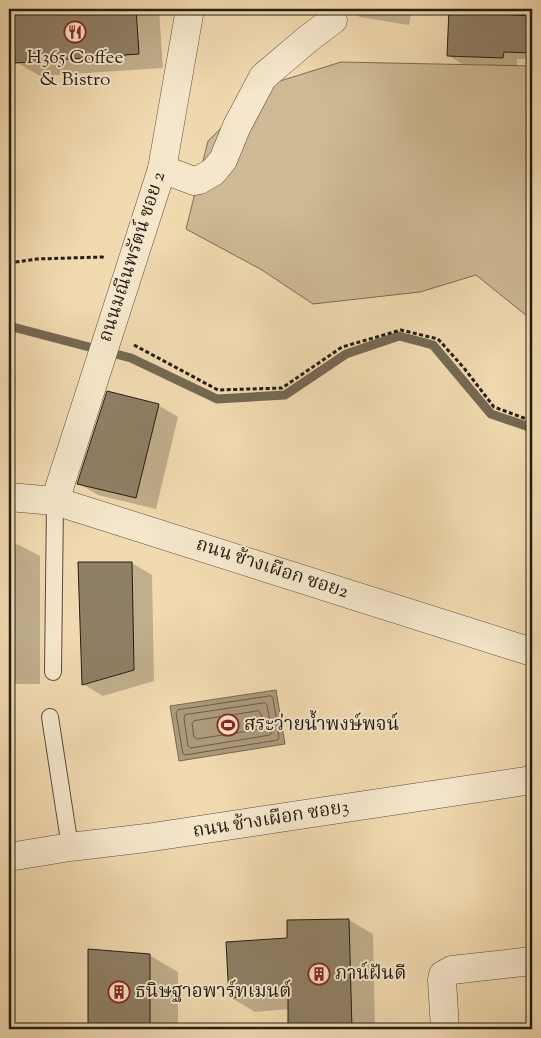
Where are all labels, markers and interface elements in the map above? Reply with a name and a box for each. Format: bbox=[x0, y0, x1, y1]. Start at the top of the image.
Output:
restaurant icon: H365 Coffee & Bistro bbox=[63, 20, 87, 44]
place label: H365 Coffee & Bistro bbox=[27, 45, 123, 94]
street label: ถนนมณีนพรัตน์ ซอย 2 bbox=[93, 168, 173, 346]
street label: ถนน ช้างเผือก ซอย2 bbox=[192, 532, 352, 606]
place label: สระว่ายน้ำพงษ์พจน์ bbox=[244, 709, 399, 739]
sports icon: สระว่ายน้ำพงษ์พจน์ bbox=[216, 713, 240, 737]
street label: ถนน ช้างเผือก ซอย3 bbox=[191, 794, 351, 846]
place label: ภาน์ฝันดี bbox=[335, 961, 406, 988]
building icon: ภาน์ฝันดี bbox=[307, 962, 331, 986]
place label: ธนิษฐาอพาร์ทเมนต์ bbox=[135, 979, 291, 1006]
building icon: ธนิษฐาอพาร์ทเมนต์ bbox=[107, 980, 131, 1004]

